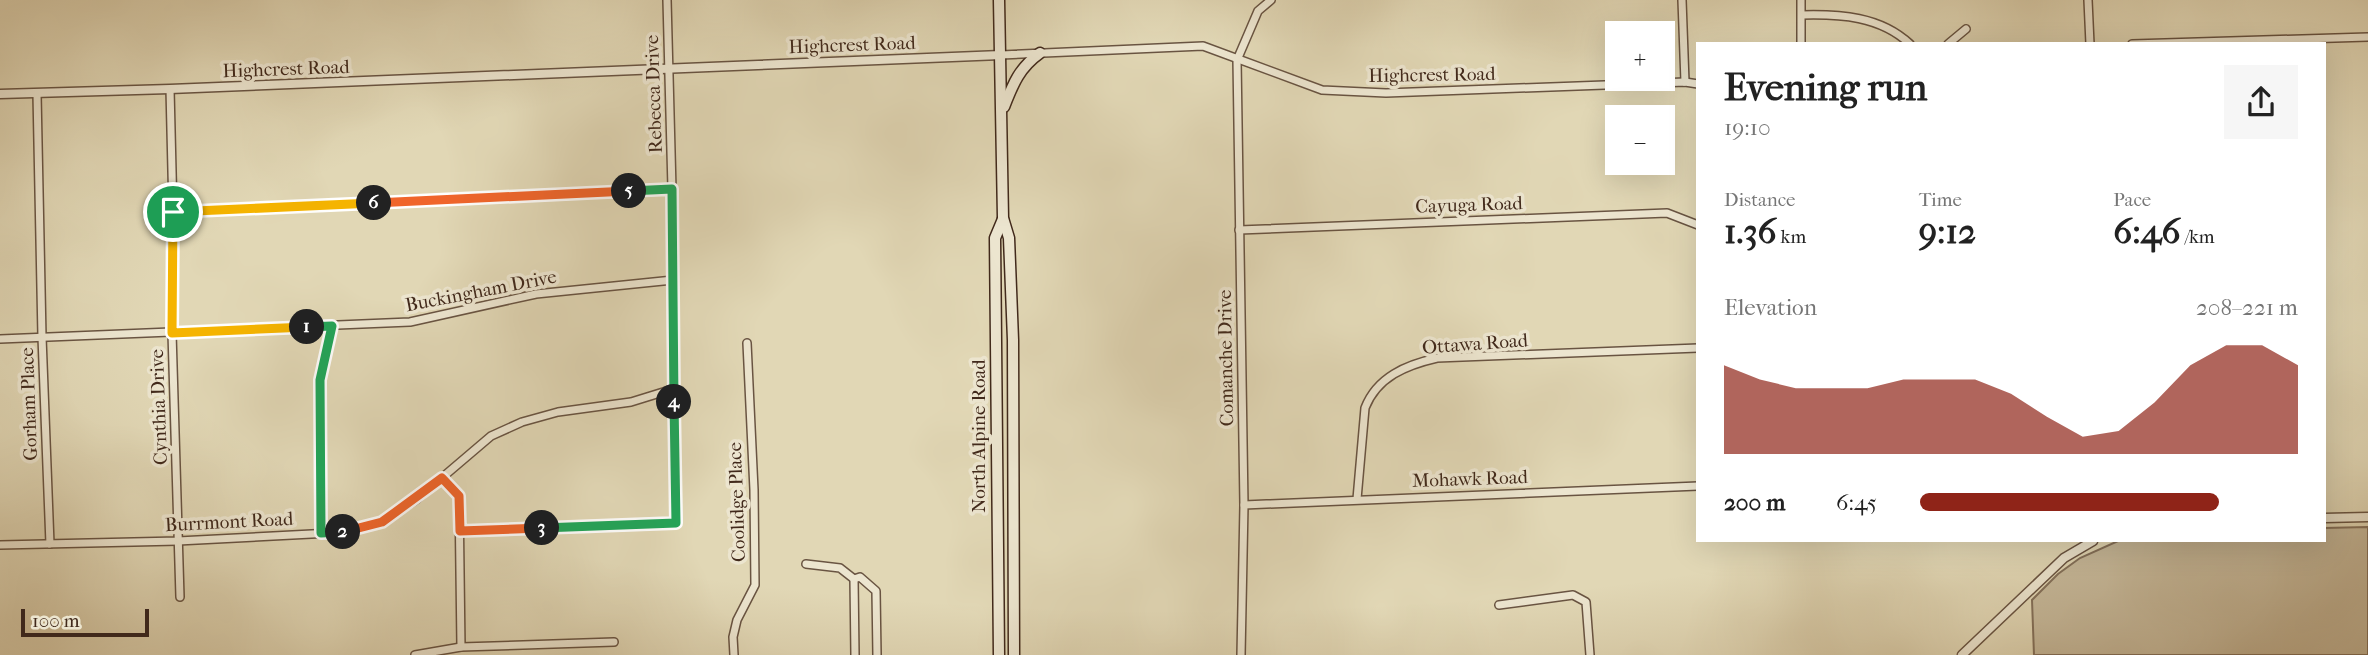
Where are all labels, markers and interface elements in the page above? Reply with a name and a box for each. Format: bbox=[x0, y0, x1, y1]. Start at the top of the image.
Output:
map controls bbox=[1605, 21, 1675, 175]
button: + bbox=[1605, 21, 1675, 91]
street label: Highcrest Road bbox=[788, 32, 917, 58]
street label: Rebecca Drive bbox=[641, 34, 667, 154]
street label: Highcrest Road bbox=[222, 56, 351, 82]
street label: Highcrest Road bbox=[1368, 63, 1496, 87]
text: Evening run bbox=[1724, 65, 1927, 110]
button: share bbox=[2224, 65, 2298, 139]
button: − bbox=[1605, 105, 1675, 175]
text: 19:10 bbox=[1724, 114, 1771, 141]
pin: 5 bbox=[612, 174, 646, 208]
text: 5 bbox=[624, 179, 633, 201]
pin bbox=[143, 182, 203, 242]
pin: 6 bbox=[356, 186, 392, 220]
text: Distance bbox=[1724, 189, 1795, 211]
text: Time bbox=[1919, 189, 1962, 211]
text: Pace bbox=[2113, 189, 2151, 211]
text: 6 bbox=[368, 191, 379, 213]
street label: Cayuga Road bbox=[1415, 192, 1524, 218]
icon: arrive bbox=[154, 193, 192, 231]
text: 1.36 bbox=[1724, 211, 1777, 252]
text: 9:12 bbox=[1919, 211, 1976, 252]
text: 6:46 bbox=[2113, 211, 2180, 252]
text: km bbox=[1777, 226, 1806, 248]
text: /km bbox=[2180, 226, 2215, 248]
street label: Buckingham Drive bbox=[403, 266, 559, 316]
street label: Comanche Drive bbox=[1214, 289, 1238, 427]
text: Elevation bbox=[1724, 294, 1817, 321]
text: 208–221 m bbox=[2196, 294, 2298, 321]
pin: 1 bbox=[290, 310, 324, 344]
text: 1 bbox=[303, 315, 310, 337]
street label: Ottawa Road bbox=[1421, 329, 1529, 359]
street label: Gorham Place bbox=[16, 347, 42, 461]
street label: Cynthia Drive bbox=[146, 349, 172, 465]
street label: North Alpine Road bbox=[968, 359, 990, 513]
pin: 4 bbox=[656, 384, 692, 420]
text: 4 bbox=[668, 390, 679, 412]
street label: Coolidge Place bbox=[724, 442, 750, 562]
street label: Mohawk Road bbox=[1412, 466, 1529, 492]
text: 200 m bbox=[1724, 489, 1785, 516]
text: 6:45 bbox=[1836, 489, 1877, 516]
street label: Burrmont Road bbox=[164, 508, 294, 536]
pin: 3 bbox=[524, 510, 560, 546]
pin: 2 bbox=[326, 514, 360, 550]
text: 3 bbox=[538, 516, 545, 538]
text: 2 bbox=[338, 520, 347, 542]
scale bar bbox=[21, 606, 149, 638]
text: 100 m bbox=[32, 610, 80, 632]

